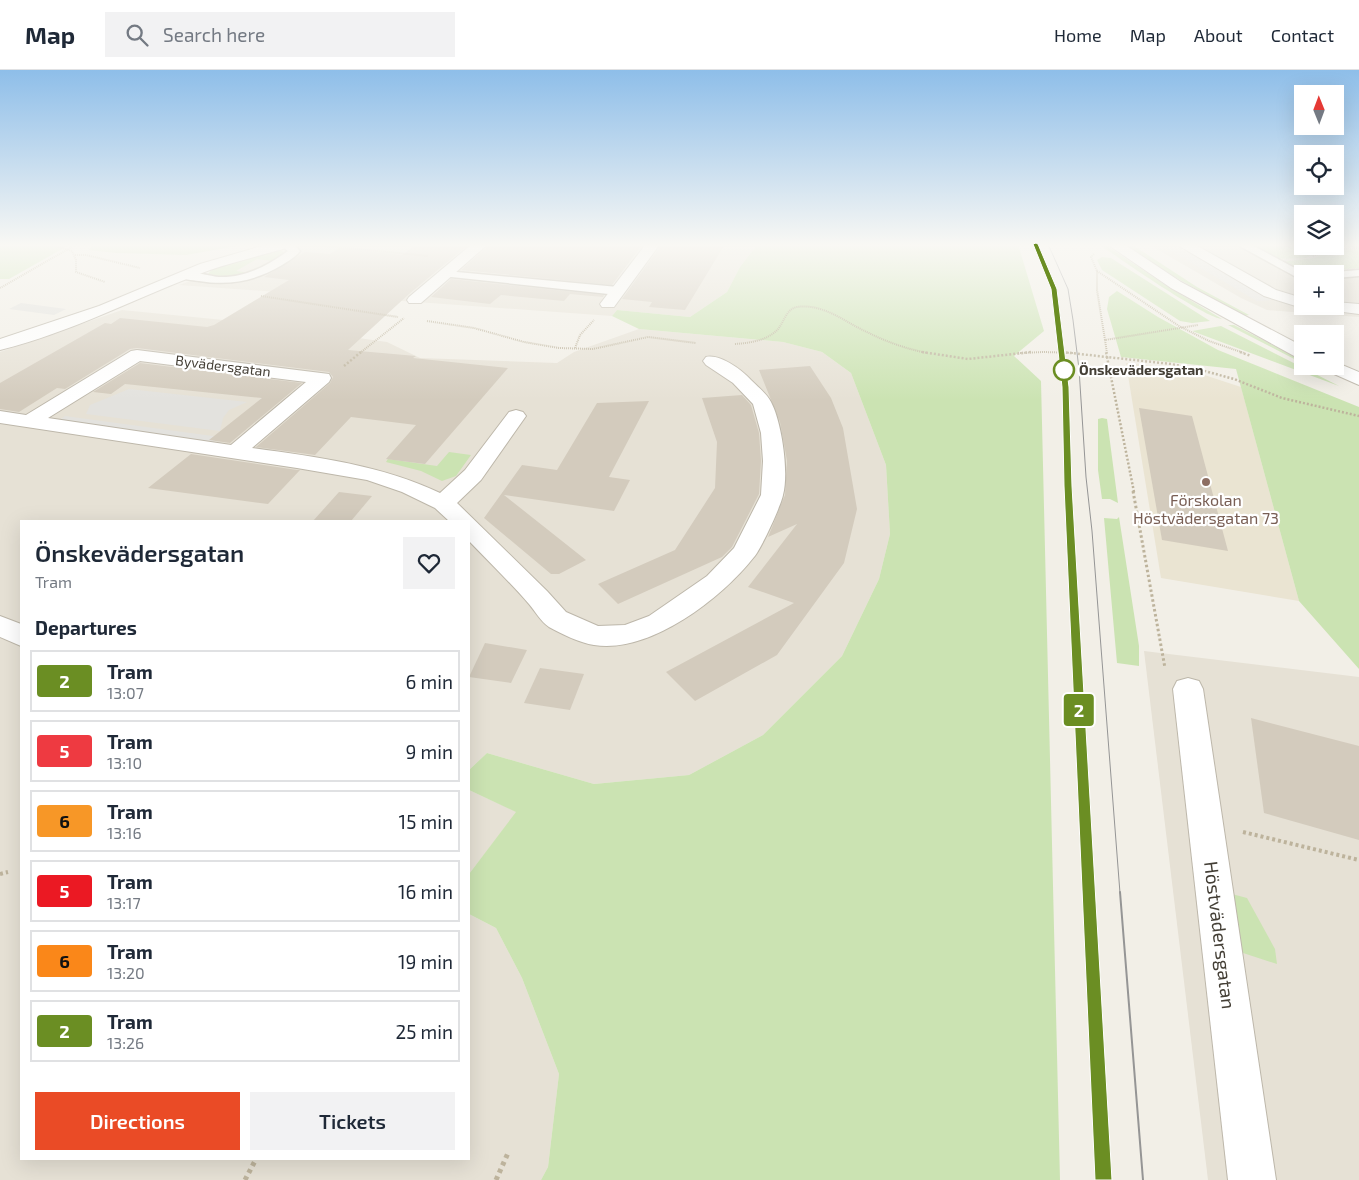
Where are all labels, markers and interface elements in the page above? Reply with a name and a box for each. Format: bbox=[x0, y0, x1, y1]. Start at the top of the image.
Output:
search box bbox=[105, 12, 455, 57]
text: Map bbox=[25, 20, 75, 49]
icon: search bbox=[123, 21, 151, 49]
text: Search here bbox=[163, 23, 265, 46]
text: Home bbox=[1054, 24, 1102, 46]
text: Map bbox=[1130, 24, 1166, 46]
text: About bbox=[1194, 24, 1243, 46]
text: Contact bbox=[1271, 24, 1334, 46]
north arrow bbox=[1294, 85, 1344, 135]
map controls bbox=[1294, 85, 1344, 375]
button: locate bbox=[1294, 145, 1344, 195]
button: layers bbox=[1294, 205, 1344, 255]
button: + bbox=[1294, 265, 1344, 315]
button: − bbox=[1294, 325, 1344, 375]
street label: Byvädersgatan bbox=[174, 351, 272, 380]
marker: Önskevädersgatan bbox=[1053, 359, 1075, 381]
place label: Önskevädersgatan bbox=[1079, 361, 1204, 378]
marker: Förskolan Höstvädersgatan 73 bbox=[1200, 476, 1212, 488]
place label: Förskolan Höstvädersgatan 73 bbox=[1133, 490, 1279, 527]
button: heart bbox=[403, 537, 455, 589]
text: Önskevädersgatan bbox=[35, 538, 244, 567]
text: Tram bbox=[35, 572, 72, 591]
text: Departures bbox=[35, 616, 137, 639]
text: Tram bbox=[107, 660, 153, 683]
text: 2 bbox=[59, 670, 70, 692]
text: 6 min bbox=[405, 670, 453, 693]
text: 13:07 bbox=[107, 683, 144, 702]
line badge: 2 bbox=[1063, 694, 1095, 726]
text: 2 bbox=[1074, 699, 1084, 721]
text: Tram bbox=[107, 730, 153, 753]
text: 5 bbox=[60, 740, 69, 762]
text: 9 min bbox=[405, 740, 453, 763]
text: 13:10 bbox=[107, 753, 142, 772]
text: Tram bbox=[107, 800, 153, 823]
text: 6 bbox=[59, 810, 70, 832]
text: 15 min bbox=[399, 810, 453, 833]
text: 13:16 bbox=[107, 823, 142, 842]
street label: Höstvädersgatan bbox=[1200, 860, 1241, 1010]
text: Tram bbox=[107, 870, 153, 893]
text: 5 bbox=[60, 880, 69, 902]
text: 16 min bbox=[398, 880, 453, 903]
text: 13:17 bbox=[107, 893, 141, 912]
text: Tram bbox=[107, 940, 153, 963]
text: 6 bbox=[59, 950, 70, 972]
text: 19 min bbox=[398, 950, 453, 973]
text: 13:20 bbox=[107, 963, 145, 982]
text: Tram bbox=[107, 1010, 153, 1033]
text: 2 bbox=[59, 1020, 70, 1042]
text: 25 min bbox=[396, 1020, 453, 1043]
text: 13:26 bbox=[107, 1033, 144, 1052]
button: Directions bbox=[35, 1092, 240, 1150]
button: Tickets bbox=[250, 1092, 455, 1150]

